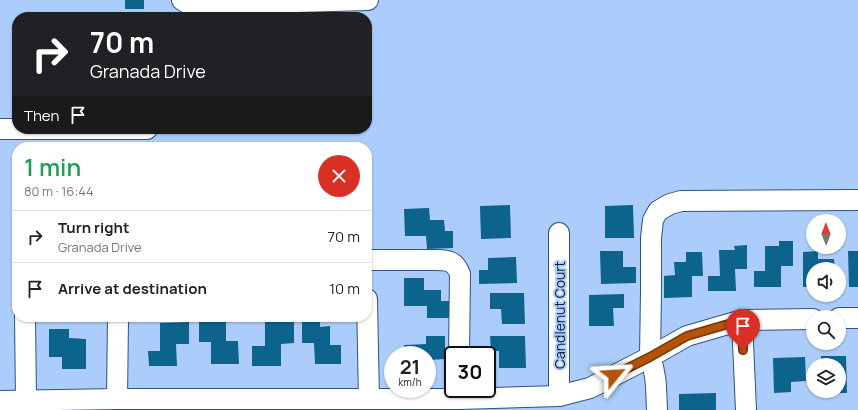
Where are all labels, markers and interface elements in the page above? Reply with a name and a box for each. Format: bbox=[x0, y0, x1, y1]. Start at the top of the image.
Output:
text: 70 m bbox=[90, 23, 154, 61]
icon: right bbox=[24, 28, 76, 80]
text: Granada Drive bbox=[90, 59, 206, 83]
icon: arrive bbox=[67, 104, 89, 126]
text: Then bbox=[24, 105, 59, 126]
text: 1 min bbox=[24, 150, 81, 183]
button: close bbox=[318, 155, 360, 197]
text: 80 m · 16:44 bbox=[24, 182, 94, 200]
north arrow bbox=[806, 214, 846, 254]
map controls bbox=[806, 214, 846, 398]
text: Turn right bbox=[58, 217, 129, 238]
icon: right bbox=[24, 226, 46, 248]
text: 70 m bbox=[328, 226, 360, 247]
text: Granada Drive bbox=[58, 238, 142, 256]
street label: Candlenut Court bbox=[550, 261, 569, 369]
button: sound bbox=[806, 262, 846, 302]
icon: arrive bbox=[24, 278, 46, 300]
text: Arrive at destination bbox=[58, 278, 207, 299]
text: 10 m bbox=[329, 278, 360, 299]
pin bbox=[726, 309, 760, 350]
button: search bbox=[806, 310, 846, 350]
icon: arrive bbox=[732, 315, 754, 337]
speed limit sign: 30 bbox=[444, 346, 496, 398]
text: 21 bbox=[400, 353, 420, 380]
position arrow bbox=[593, 354, 635, 396]
button: layers bbox=[806, 358, 846, 398]
text: km/h bbox=[398, 375, 422, 389]

